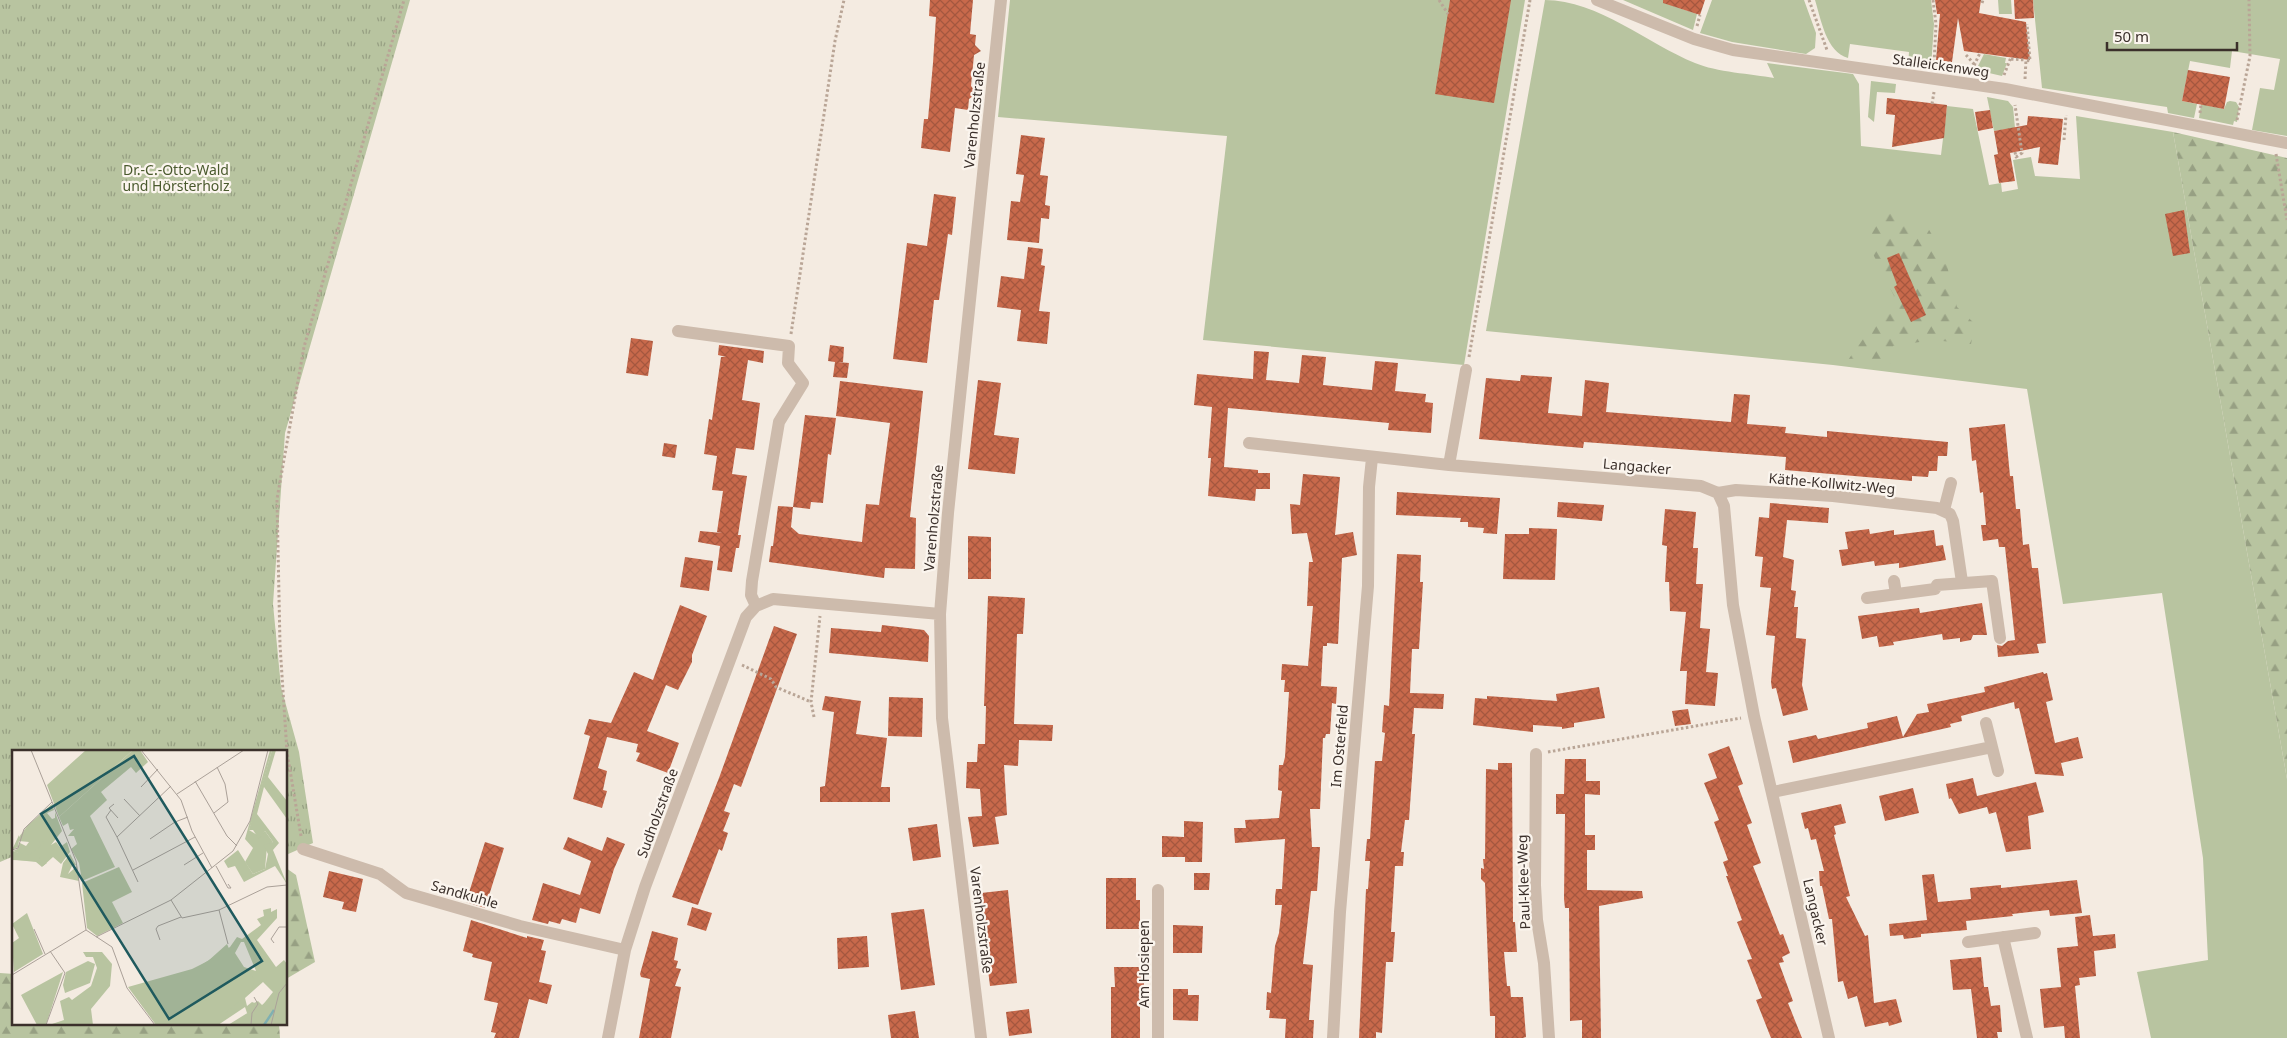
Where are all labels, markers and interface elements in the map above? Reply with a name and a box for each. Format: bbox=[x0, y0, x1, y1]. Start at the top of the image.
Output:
scale bar bbox=[2107, 20, 2237, 52]
text: 50 m bbox=[2114, 26, 2149, 46]
street label: Stalleickenweg bbox=[1891, 49, 1991, 81]
street label: Varenholzstraße bbox=[959, 61, 989, 169]
park label: Dr.-C.-Otto-Wald und Hörsterholz bbox=[123, 160, 230, 195]
street label: Langacker bbox=[1602, 454, 1672, 478]
street label: Varenholzstraße bbox=[919, 464, 947, 572]
street label: Käthe-Kollwitz-Weg bbox=[1768, 468, 1896, 498]
street label: Im Osterfeld bbox=[1326, 704, 1352, 788]
inset map bbox=[12, 750, 288, 1026]
street label: Sudholzstraße bbox=[632, 765, 682, 860]
street label: Paul-Klee-Weg bbox=[1512, 834, 1534, 930]
street label: Varenholzstraße bbox=[966, 866, 998, 974]
street label: Sandkuhle bbox=[429, 875, 501, 913]
street label: Langacker bbox=[1799, 877, 1833, 948]
street label: Am Hosiepen bbox=[1134, 920, 1153, 1008]

